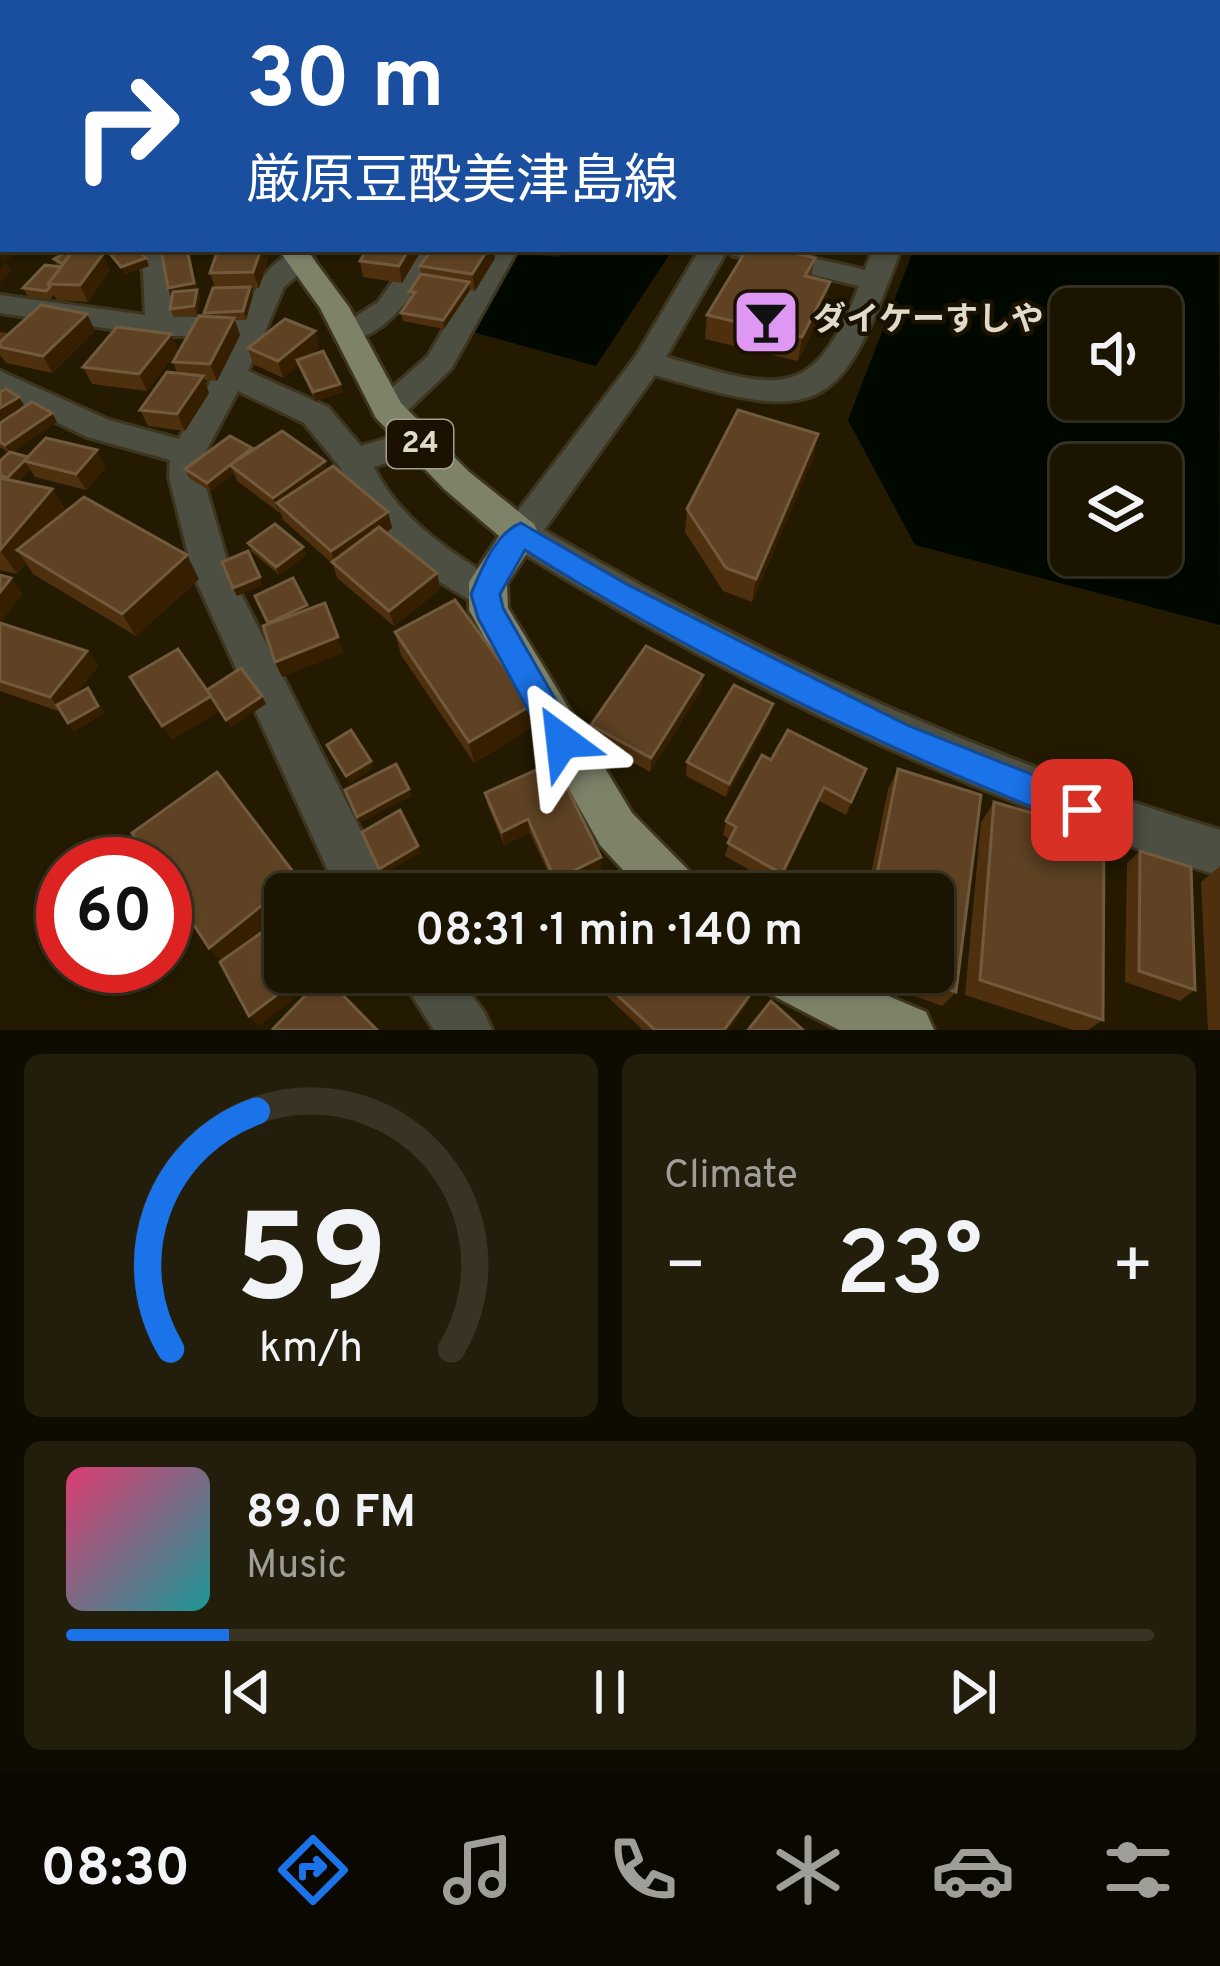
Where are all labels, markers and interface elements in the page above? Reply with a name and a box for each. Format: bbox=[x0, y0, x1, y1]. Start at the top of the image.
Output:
text: 30 m bbox=[246, 31, 445, 137]
icon: right bbox=[48, 48, 204, 204]
text: 厳原豆酘美津島線 bbox=[246, 150, 678, 219]
bar icon: ダイケーすしや bbox=[731, 287, 801, 357]
map controls bbox=[1050, 288, 1182, 576]
button: sound bbox=[1050, 288, 1182, 420]
place label: ダイケーすしや bbox=[813, 301, 1044, 343]
road number: 24 bbox=[387, 420, 453, 468]
button: layers bbox=[1050, 444, 1182, 576]
position arrow bbox=[499, 678, 625, 804]
pin bbox=[1031, 759, 1133, 861]
icon: arrive bbox=[1049, 777, 1115, 843]
speed limit sign: 60 bbox=[36, 837, 192, 993]
text: 08:31 · 1 min · 140 m bbox=[415, 904, 803, 961]
text: Climate bbox=[664, 1153, 798, 1202]
text: 59 bbox=[234, 1188, 388, 1346]
text: 23° bbox=[836, 1213, 982, 1326]
text: − bbox=[664, 1228, 707, 1311]
text: + bbox=[1111, 1228, 1154, 1311]
text: km/h bbox=[259, 1322, 363, 1376]
text: 89.0 FM bbox=[246, 1486, 416, 1543]
text: Music bbox=[246, 1543, 347, 1592]
icon: previous bbox=[214, 1659, 280, 1725]
icon: pause bbox=[577, 1659, 643, 1725]
icon: next bbox=[940, 1659, 1006, 1725]
icon: directions bbox=[271, 1828, 355, 1912]
icon: music bbox=[436, 1828, 520, 1912]
icon: phone bbox=[601, 1828, 685, 1912]
icon: climate bbox=[766, 1828, 850, 1912]
icon: car bbox=[931, 1828, 1015, 1912]
icon: filters bbox=[1096, 1828, 1180, 1912]
text: 08:30 bbox=[40, 1836, 190, 1905]

